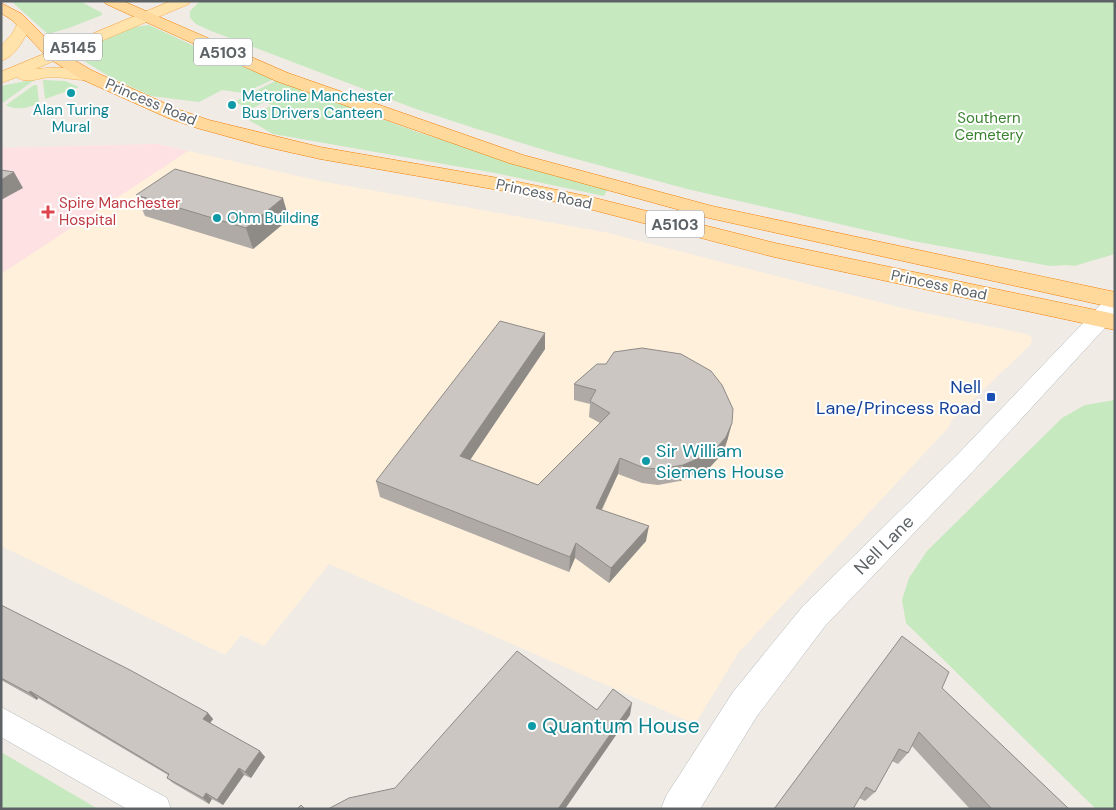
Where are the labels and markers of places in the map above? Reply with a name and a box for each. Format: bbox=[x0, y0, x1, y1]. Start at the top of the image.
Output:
place label: Metroline Manchester Bus Drivers Canteen bbox=[242, 86, 393, 123]
marker: Alan Turing Mural bbox=[65, 87, 77, 99]
marker: Metroline Manchester Bus Drivers Canteen bbox=[226, 99, 238, 111]
place label: Alan Turing Mural bbox=[33, 100, 109, 137]
place label: Spire Manchester Hospital bbox=[59, 193, 181, 230]
marker: Spire Manchester Hospital bbox=[41, 205, 55, 219]
place label: Ohm Building bbox=[227, 208, 319, 228]
marker: Ohm Building bbox=[211, 212, 223, 224]
place label: Nell Lane/Princess Road bbox=[816, 375, 981, 420]
marker: Nell Lane/Princess Road bbox=[985, 391, 997, 403]
place label: Sir William Siemens House bbox=[656, 439, 784, 484]
marker: Sir William Siemens House bbox=[640, 455, 652, 467]
place label: Quantum House bbox=[542, 712, 700, 740]
marker: Quantum House bbox=[526, 720, 538, 732]

